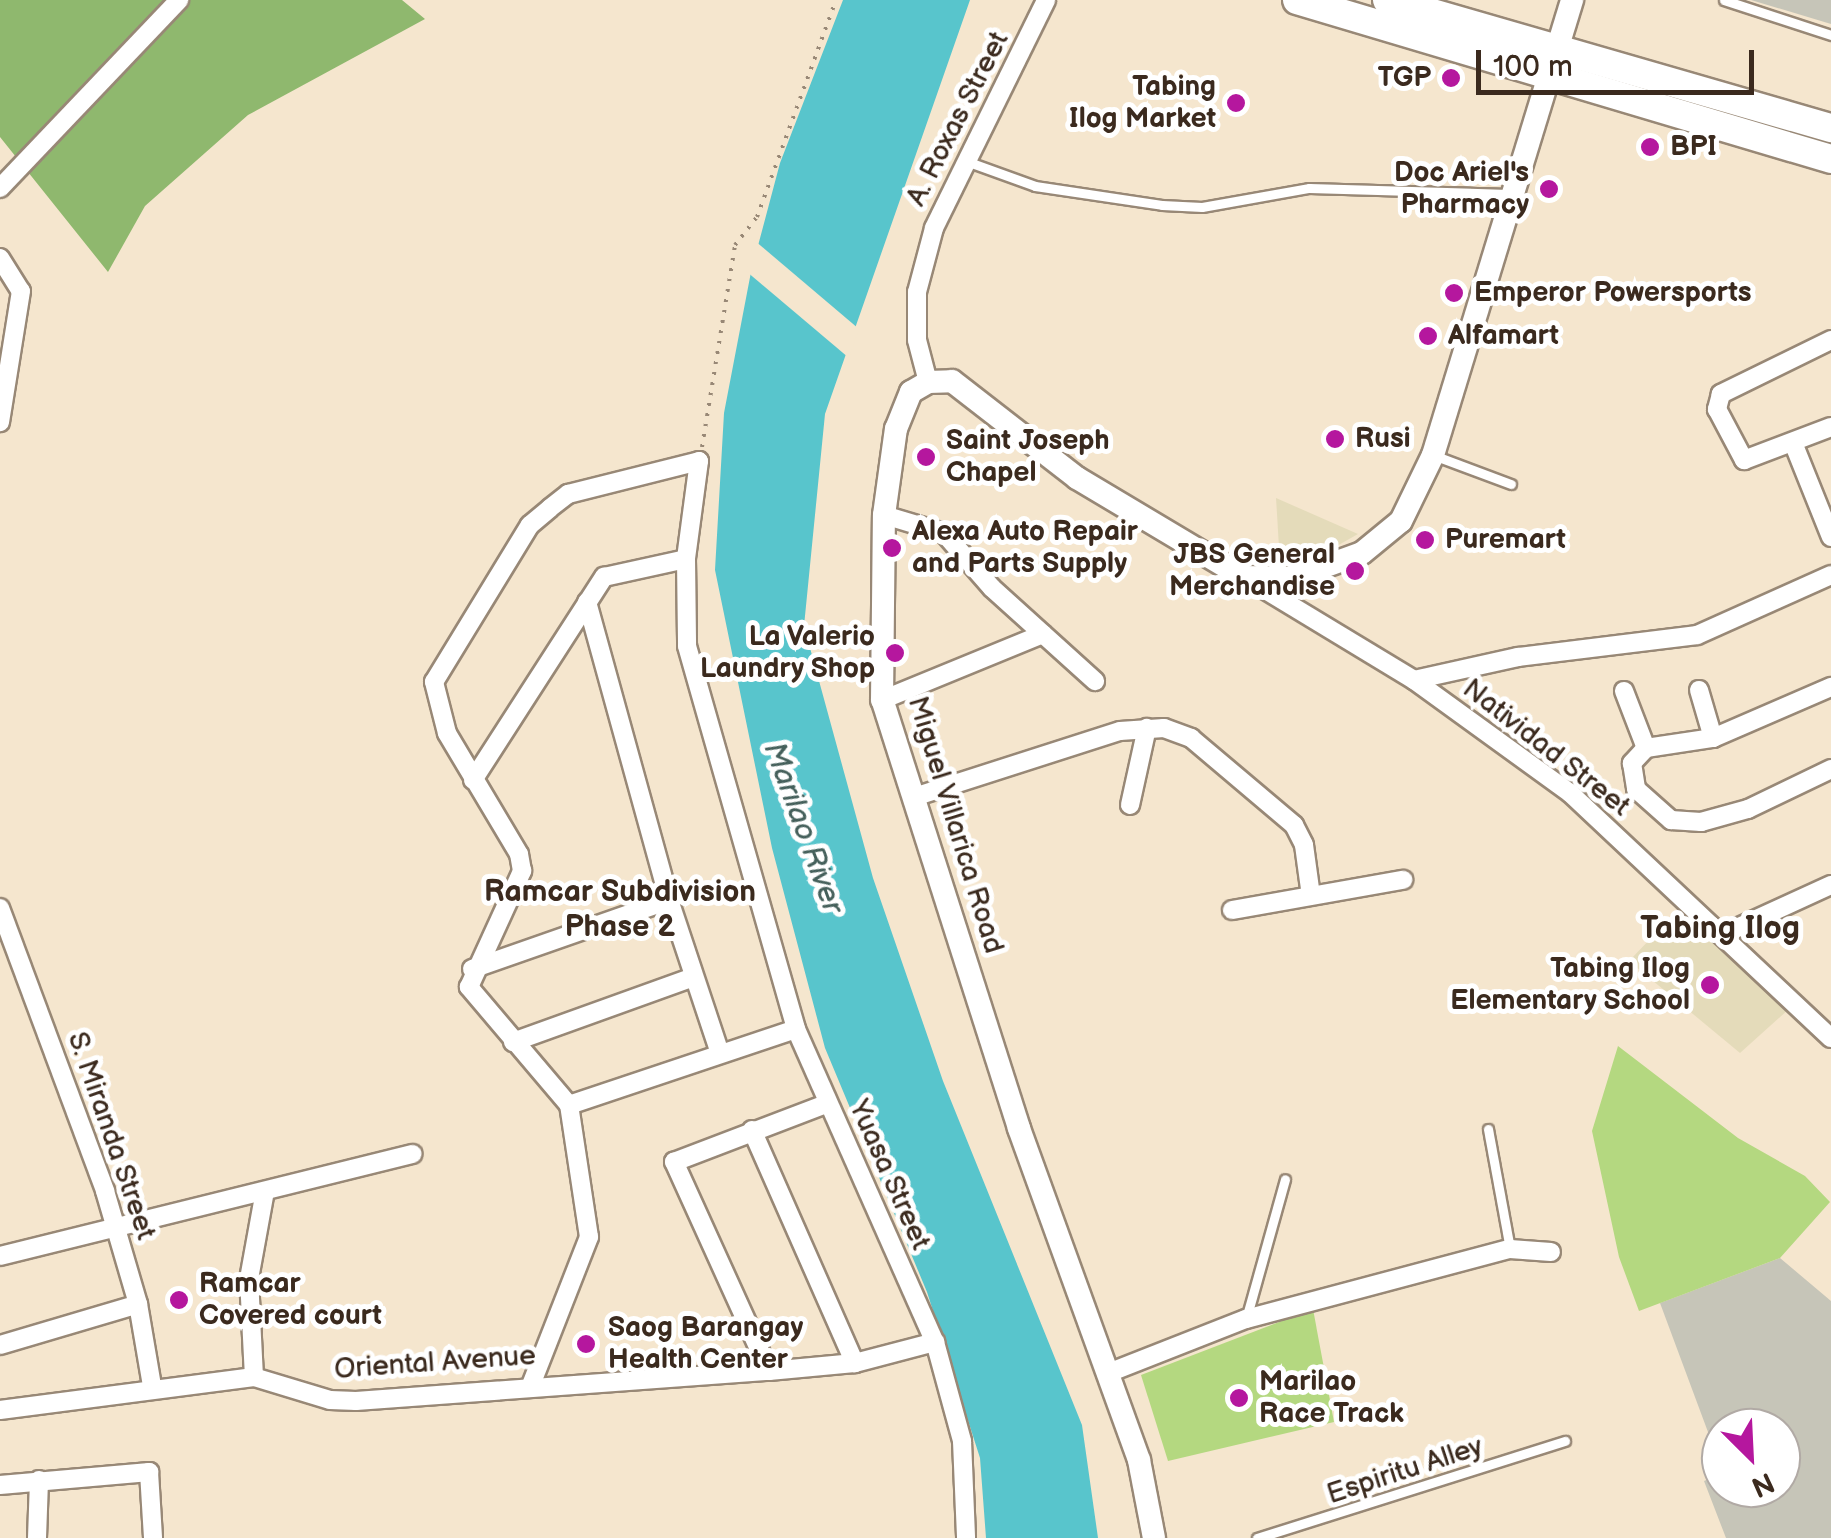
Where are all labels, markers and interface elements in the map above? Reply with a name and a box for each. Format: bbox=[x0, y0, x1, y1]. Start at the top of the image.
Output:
street label: A. Roxas Street bbox=[900, 26, 1016, 212]
scale bar bbox=[1481, 30, 1758, 92]
text: 100 m bbox=[1493, 49, 1573, 85]
place label: TGP bbox=[1378, 61, 1431, 95]
marker: TGP bbox=[1440, 67, 1462, 89]
place label: Tabing Ilog Market bbox=[1069, 70, 1216, 136]
marker: Tabing Ilog Market bbox=[1225, 92, 1247, 114]
place label: BPI bbox=[1670, 130, 1717, 164]
marker: BPI bbox=[1639, 136, 1661, 158]
place label: Doc Ariel's Pharmacy bbox=[1394, 156, 1529, 222]
marker: Doc Ariel's Pharmacy bbox=[1538, 178, 1560, 200]
place label: Emperor Powersports bbox=[1474, 276, 1752, 310]
marker: Emperor Powersports bbox=[1443, 282, 1465, 304]
place label: Alfamart bbox=[1448, 319, 1559, 353]
marker: Alfamart bbox=[1417, 325, 1439, 347]
place label: Rusi bbox=[1355, 422, 1411, 456]
place label: Saint Joseph Chapel bbox=[946, 424, 1110, 490]
marker: Rusi bbox=[1324, 428, 1346, 450]
marker: Saint Joseph Chapel bbox=[915, 446, 937, 468]
place label: Alexa Auto Repair and Parts Supply bbox=[912, 515, 1138, 581]
place label: Puremart bbox=[1445, 523, 1566, 557]
marker: Puremart bbox=[1414, 529, 1436, 551]
marker: Alexa Auto Repair and Parts Supply bbox=[881, 537, 903, 559]
place label: JBS General Merchandise bbox=[1169, 538, 1335, 604]
marker: JBS General Merchandise bbox=[1344, 560, 1366, 582]
place label: La Valerio Laundry Shop bbox=[699, 620, 875, 686]
marker: La Valerio Laundry Shop bbox=[884, 642, 906, 664]
street label: Natividad Street bbox=[1455, 672, 1637, 824]
street label: Miguel Villarica Road bbox=[900, 692, 1010, 958]
water label: Marilao River bbox=[755, 738, 851, 918]
district label: Ramcar Subdivision Phase 2 bbox=[484, 874, 756, 944]
district label: Tabing Ilog bbox=[1640, 910, 1800, 948]
place label: Tabing Ilog Elementary School bbox=[1449, 952, 1690, 1018]
marker: Tabing Ilog Elementary School bbox=[1699, 974, 1721, 996]
street label: S. Miranda Street bbox=[60, 1028, 162, 1244]
street label: Yuasa Street bbox=[841, 1095, 937, 1255]
place label: Ramcar Covered court bbox=[199, 1267, 382, 1333]
marker: Ramcar Covered court bbox=[168, 1289, 190, 1311]
place label: Saog Barangay Health Center bbox=[608, 1311, 803, 1377]
marker: Saog Barangay Health Center bbox=[573, 1331, 599, 1357]
street label: Oriental Avenue bbox=[333, 1339, 537, 1387]
place label: Marilao Race Track bbox=[1259, 1365, 1404, 1431]
marker: Marilao Race Track bbox=[1228, 1387, 1250, 1409]
north arrow bbox=[1701, 1408, 1801, 1508]
street label: Espiritu Alley bbox=[1323, 1430, 1487, 1512]
text: N bbox=[1746, 1465, 1779, 1503]

